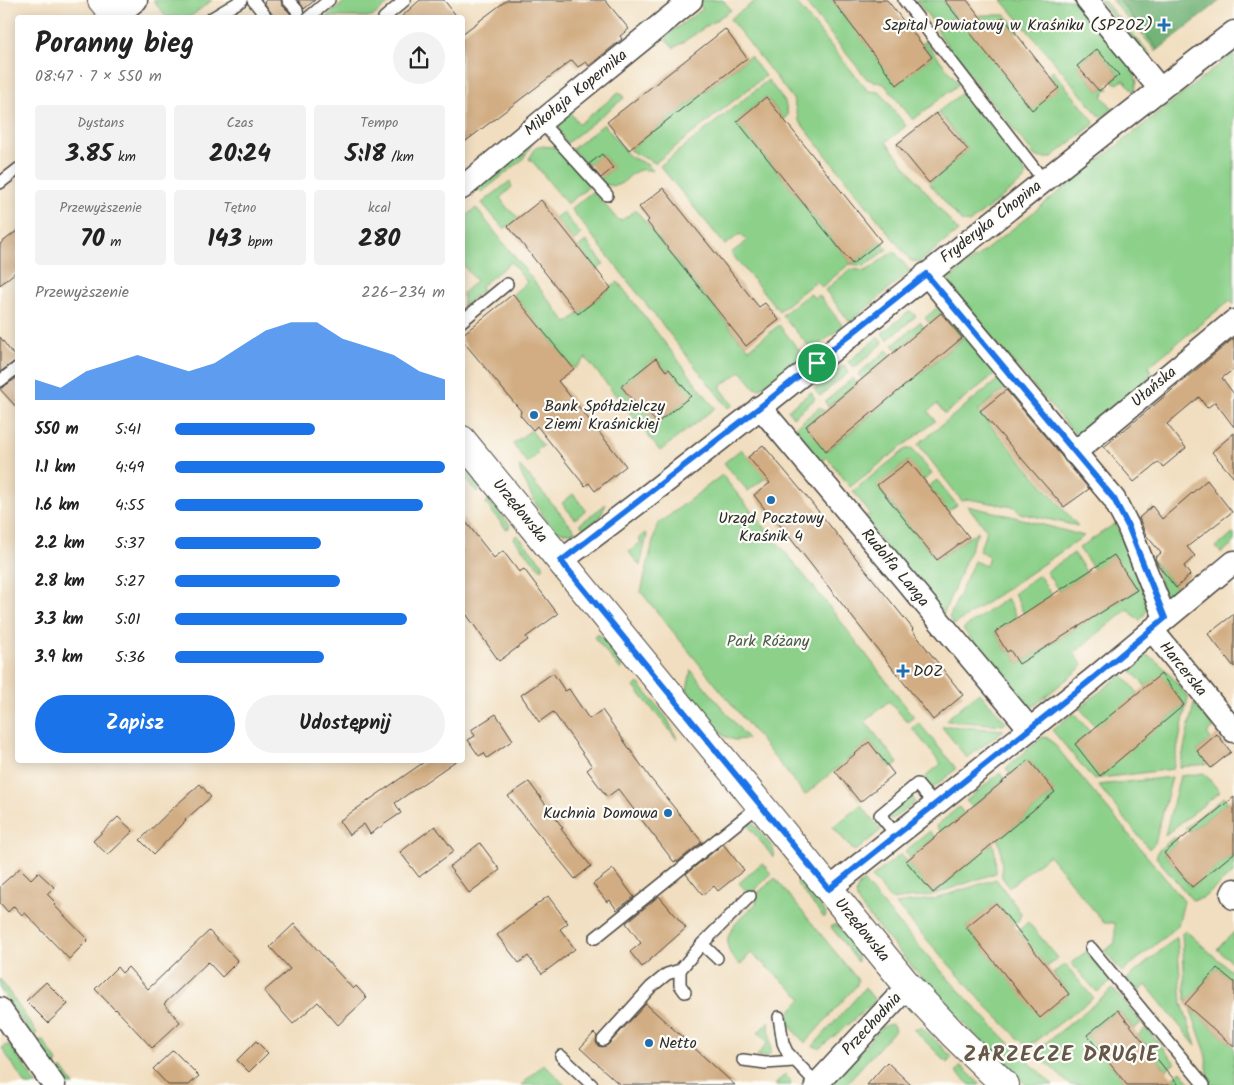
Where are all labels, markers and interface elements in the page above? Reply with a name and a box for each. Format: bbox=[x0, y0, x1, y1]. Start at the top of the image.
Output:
place label: Szpital Powiatowy w Kraśniku (SPZOZ) bbox=[883, 13, 1153, 38]
marker: Szpital Powiatowy w Kraśniku (SPZOZ) bbox=[1157, 18, 1171, 32]
text: Poranny bieg bbox=[35, 22, 194, 67]
button: share bbox=[393, 32, 445, 84]
street label: Mikołaja Kopernika bbox=[519, 43, 633, 143]
text: 08:47 · 7 × 550 m bbox=[35, 64, 162, 89]
text: Dystans bbox=[77, 112, 124, 134]
text: Czas bbox=[226, 112, 254, 134]
text: Tempo bbox=[360, 112, 398, 134]
text: 3.85 bbox=[65, 134, 113, 174]
text: 20:24 bbox=[209, 134, 271, 174]
text: 5:18 bbox=[345, 134, 386, 174]
text: km bbox=[113, 146, 136, 168]
text: /km bbox=[386, 146, 414, 168]
street label: Fryderyka Chopina bbox=[935, 174, 1047, 270]
text: Przewyższenie bbox=[60, 197, 142, 219]
text: Tętno bbox=[224, 197, 256, 219]
text: kcal bbox=[368, 197, 391, 219]
text: 70 bbox=[80, 219, 105, 259]
text: 143 bbox=[207, 219, 242, 259]
text: 280 bbox=[358, 219, 400, 259]
text: m bbox=[105, 231, 121, 253]
text: bpm bbox=[242, 231, 273, 253]
text: Przewyższenie bbox=[35, 280, 129, 305]
text: 226–234 m bbox=[361, 280, 445, 305]
pin bbox=[796, 342, 838, 384]
icon: arrive bbox=[803, 349, 831, 377]
street label: Ułańska bbox=[1126, 360, 1182, 414]
place label: Bank Spółdzielczy Ziemi Kraśnickiej bbox=[544, 394, 665, 437]
marker: Bank Spółdzielczy Ziemi Kraśnickiej bbox=[528, 409, 540, 421]
text: 550 m bbox=[35, 417, 79, 442]
text: 5:41 bbox=[115, 417, 141, 442]
text: 1.1 km bbox=[35, 455, 76, 480]
text: 4:49 bbox=[115, 455, 144, 480]
street label: Urzędowska bbox=[486, 473, 554, 549]
text: 1.6 km bbox=[35, 493, 79, 518]
text: 4:55 bbox=[115, 493, 145, 518]
marker: Urząd Pocztowy Kraśnik 4 bbox=[765, 494, 777, 506]
place label: Urząd Pocztowy Kraśnik 4 bbox=[718, 506, 824, 549]
street label: Rudolfa Langa bbox=[855, 523, 935, 613]
text: 2.2 km bbox=[35, 531, 85, 556]
text: 5:37 bbox=[115, 531, 144, 556]
text: 2.8 km bbox=[35, 569, 85, 594]
text: 5:27 bbox=[115, 569, 144, 594]
text: 3.3 km bbox=[35, 607, 83, 632]
text: 5:01 bbox=[115, 607, 141, 632]
park label: Park Różany bbox=[727, 629, 810, 654]
street label: Harcerska bbox=[1153, 636, 1213, 702]
text: 3.9 km bbox=[35, 645, 83, 670]
text: 5:36 bbox=[115, 645, 146, 670]
place label: DOZ bbox=[913, 659, 943, 684]
marker: DOZ bbox=[897, 665, 909, 677]
button: Zapisz bbox=[35, 695, 235, 753]
button: Udostępnij bbox=[245, 695, 445, 753]
place label: Kuchnia Domowa bbox=[543, 801, 658, 826]
marker: Kuchnia Domowa bbox=[662, 807, 674, 819]
street label: Urzędowska bbox=[828, 892, 896, 968]
street label: Przechodnia bbox=[836, 987, 908, 1061]
place label: Netto bbox=[659, 1031, 697, 1056]
marker: Netto bbox=[643, 1037, 655, 1049]
district label: ZARZECZE DRUGIE bbox=[963, 1039, 1159, 1072]

